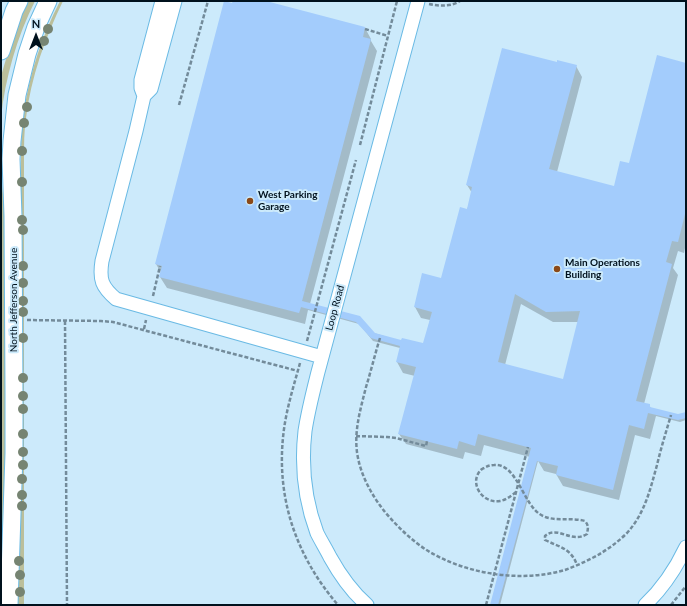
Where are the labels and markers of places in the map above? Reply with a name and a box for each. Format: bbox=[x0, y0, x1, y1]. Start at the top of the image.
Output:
place label: West Parking Garage bbox=[258, 189, 317, 212]
marker: West Parking Garage bbox=[245, 196, 255, 206]
place label: Main Operations Building bbox=[565, 257, 640, 280]
marker: Main Operations Building bbox=[552, 264, 562, 274]

